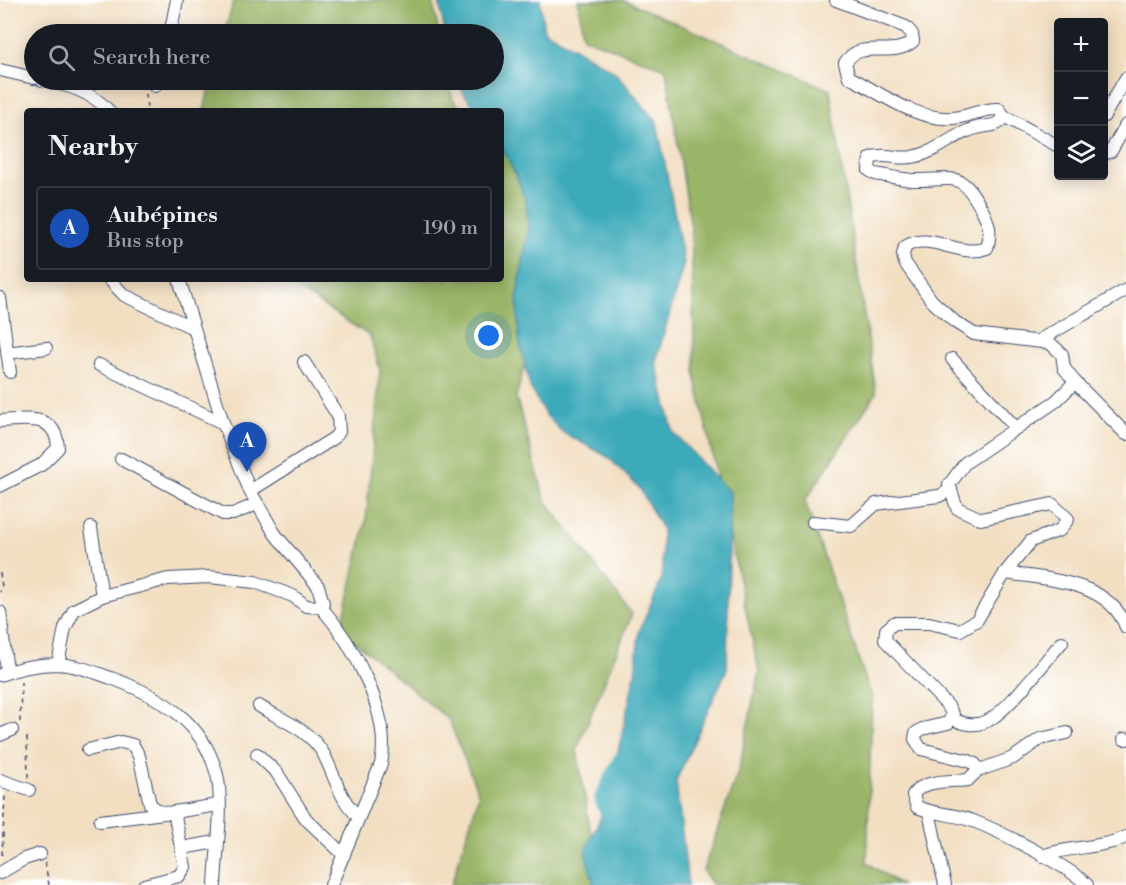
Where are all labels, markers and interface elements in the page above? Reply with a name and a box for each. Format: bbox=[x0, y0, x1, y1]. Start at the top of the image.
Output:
map controls bbox=[1054, 18, 1108, 180]
button: + bbox=[1054, 18, 1108, 72]
search box bbox=[24, 24, 504, 90]
icon: search bbox=[45, 41, 78, 74]
text: Search here bbox=[93, 44, 210, 71]
button: − bbox=[1054, 72, 1108, 126]
button: layers bbox=[1054, 126, 1108, 180]
text: Nearby bbox=[48, 131, 138, 163]
text: Aubépines bbox=[107, 202, 218, 229]
text: A bbox=[62, 216, 77, 241]
text: 190 m bbox=[423, 216, 478, 241]
text: Bus stop bbox=[107, 229, 184, 254]
your location bbox=[474, 321, 503, 350]
pin: A bbox=[228, 422, 266, 472]

